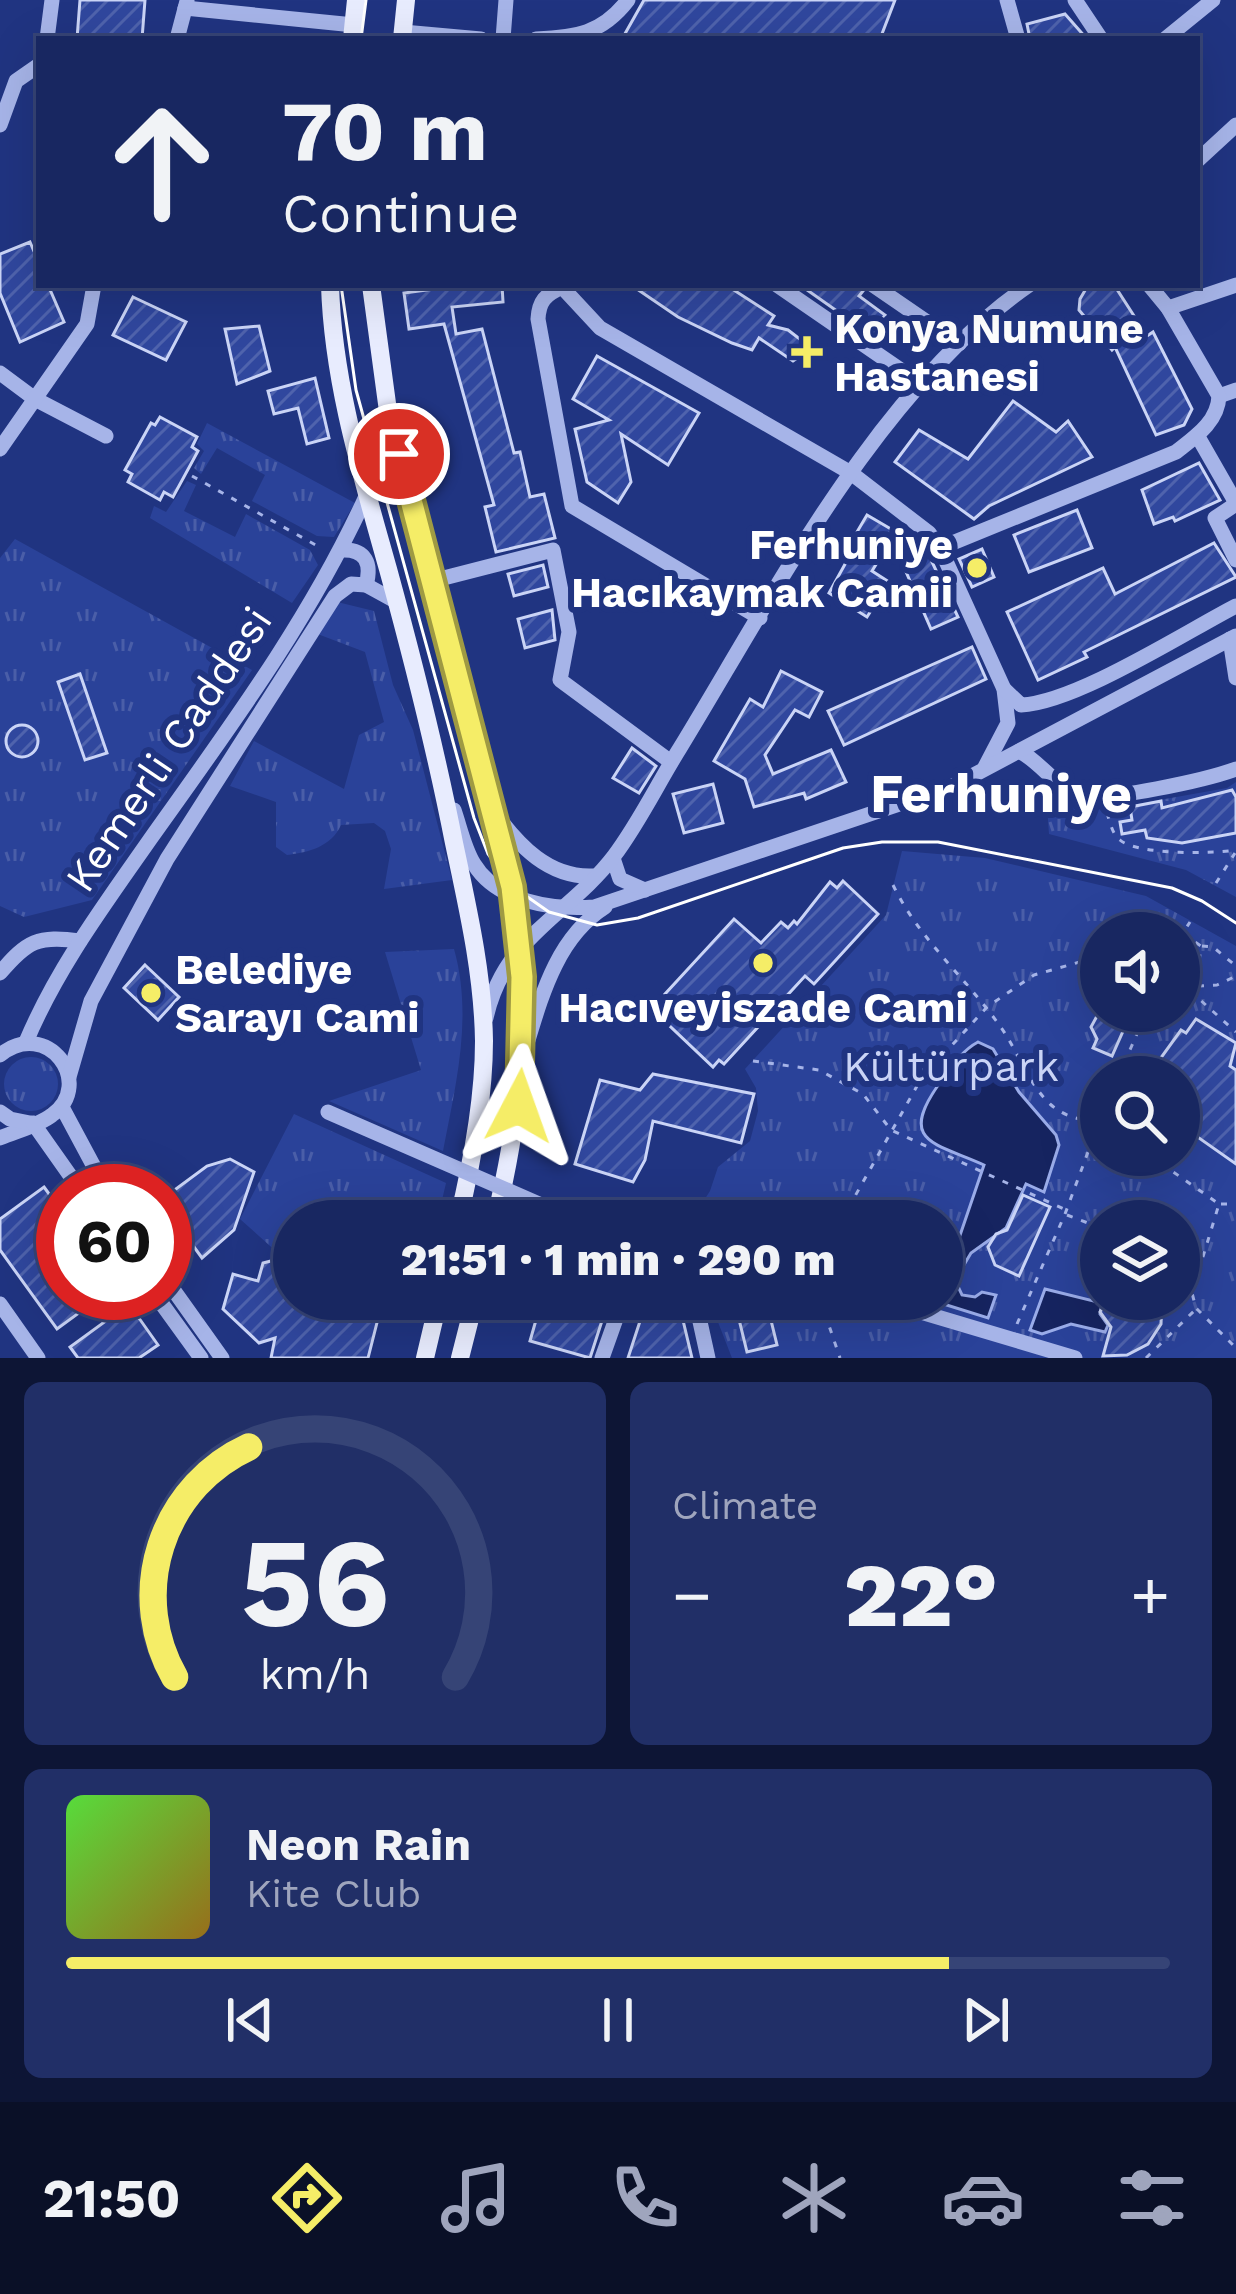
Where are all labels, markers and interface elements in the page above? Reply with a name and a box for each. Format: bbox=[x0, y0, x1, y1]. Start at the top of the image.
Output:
text: 70 m bbox=[282, 82, 488, 180]
icon: ahead bbox=[84, 84, 240, 240]
text: Continue bbox=[282, 182, 519, 245]
place label: Konya Numune Hastanesi bbox=[834, 304, 1144, 401]
marker: Konya Numune Hastanesi bbox=[791, 336, 823, 368]
pin bbox=[348, 403, 450, 505]
icon: arrive bbox=[366, 421, 432, 487]
place label: Ferhuniye Hacıkaymak Camii bbox=[571, 520, 953, 617]
marker: Ferhuniye Hacıkaymak Camii bbox=[964, 555, 990, 581]
street label: Kemerli Caddesi bbox=[55, 598, 282, 901]
district label: Ferhuniye bbox=[870, 762, 1132, 825]
map controls bbox=[1080, 912, 1200, 1320]
button: sound bbox=[1080, 912, 1200, 1032]
place label: Belediye Sarayı Cami bbox=[175, 945, 420, 1042]
marker: Hacıveyiszade Cami bbox=[750, 950, 776, 976]
marker: Belediye Sarayı Cami bbox=[138, 980, 164, 1006]
place label: Hacıveyiszade Cami bbox=[558, 983, 968, 1032]
park label: Kültürpark bbox=[843, 1042, 1059, 1091]
position arrow bbox=[456, 1043, 582, 1169]
button: search bbox=[1080, 1056, 1200, 1176]
speed limit sign: 60 bbox=[36, 1164, 192, 1320]
button: layers bbox=[1080, 1200, 1200, 1320]
text: 21:51 · 1 min · 290 m bbox=[400, 1233, 836, 1286]
text: Climate bbox=[672, 1483, 818, 1528]
text: 56 bbox=[240, 1510, 390, 1656]
text: 22° bbox=[844, 1542, 998, 1648]
text: − bbox=[672, 1557, 712, 1634]
text: + bbox=[1130, 1557, 1170, 1634]
text: km/h bbox=[260, 1648, 370, 1698]
text: Neon Rain bbox=[246, 1818, 471, 1871]
text: Kite Club bbox=[246, 1871, 421, 1916]
icon: previous bbox=[217, 1987, 283, 2053]
icon: pause bbox=[585, 1987, 651, 2053]
icon: next bbox=[953, 1987, 1019, 2053]
icon: directions bbox=[265, 2156, 349, 2240]
icon: music bbox=[434, 2156, 518, 2240]
icon: phone bbox=[603, 2156, 687, 2240]
icon: climate bbox=[772, 2156, 856, 2240]
icon: car bbox=[941, 2156, 1025, 2240]
icon: filters bbox=[1110, 2156, 1194, 2240]
text: 21:50 bbox=[42, 2167, 180, 2230]

